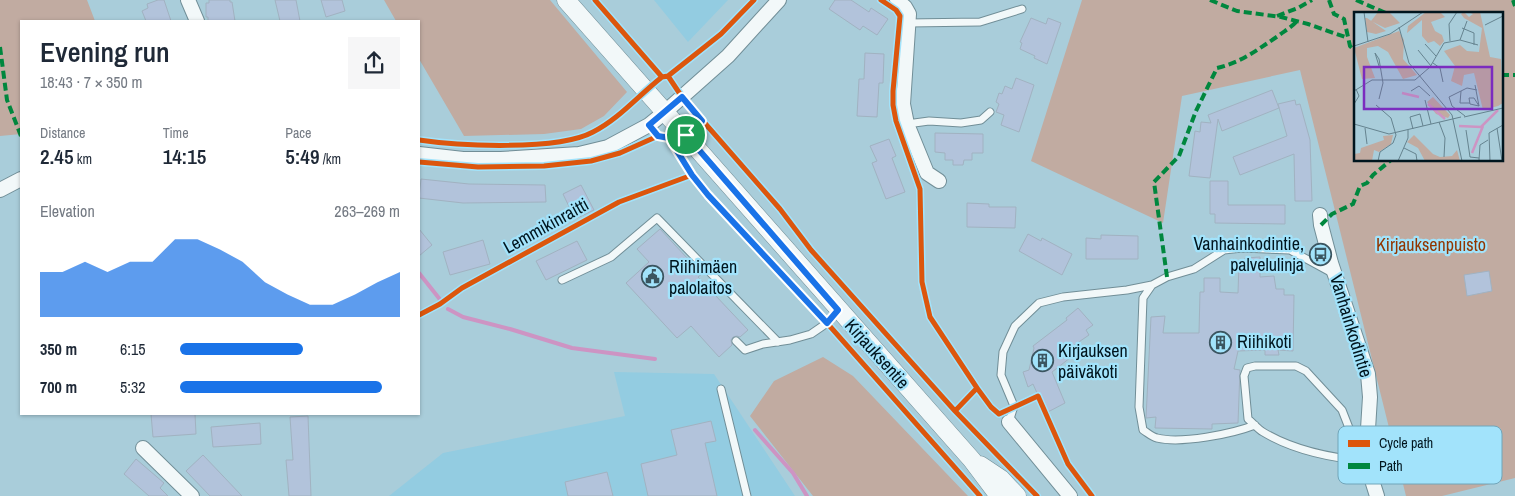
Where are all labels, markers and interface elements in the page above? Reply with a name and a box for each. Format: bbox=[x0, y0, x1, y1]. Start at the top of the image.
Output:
inset map bbox=[1354, 12, 1502, 161]
text: Evening run bbox=[40, 33, 170, 71]
button: share bbox=[348, 37, 400, 89]
text: 18:43 · 7 × 350 m bbox=[40, 71, 143, 93]
pin bbox=[665, 114, 707, 156]
icon: arrive bbox=[672, 121, 700, 149]
text: Distance bbox=[40, 124, 85, 142]
text: Time bbox=[163, 124, 189, 142]
text: Pace bbox=[285, 124, 312, 142]
text: 2.45 bbox=[40, 142, 74, 171]
text: 14:15 bbox=[163, 142, 206, 171]
text: 5:49 bbox=[285, 142, 319, 171]
text: km bbox=[74, 150, 92, 168]
text: /km bbox=[319, 150, 341, 168]
street label: Lemmikinraitti bbox=[498, 192, 593, 259]
text: Elevation bbox=[40, 200, 95, 222]
text: 263–269 m bbox=[334, 200, 400, 222]
place label: Vanhainkodintie, palvelulinja bbox=[1193, 231, 1304, 277]
park label: Kirjauksenpuisto bbox=[1376, 232, 1486, 257]
bus stop icon: Vanhainkodintie, palvelulinja bbox=[1308, 242, 1332, 266]
place label: Riihimäen palolaitos bbox=[669, 254, 737, 300]
public building icon: Riihimäen palolaitos bbox=[641, 265, 665, 289]
street label: Vanhainkodintie bbox=[1324, 271, 1379, 380]
street label: Kirjauksentie bbox=[839, 313, 915, 394]
place label: Riihikoti bbox=[1237, 329, 1292, 354]
building icon: Riihikoti bbox=[1209, 330, 1233, 354]
text: 350 m bbox=[40, 338, 77, 360]
text: 6:15 bbox=[120, 338, 146, 360]
place label: Kirjauksen päiväkoti bbox=[1058, 338, 1128, 384]
building icon: Kirjauksen päiväkoti bbox=[1030, 349, 1054, 373]
text: 700 m bbox=[40, 376, 77, 398]
text: 5:32 bbox=[120, 376, 146, 398]
legend bbox=[1338, 426, 1502, 484]
text: Cycle path bbox=[1379, 434, 1433, 452]
text: Path bbox=[1379, 457, 1403, 475]

